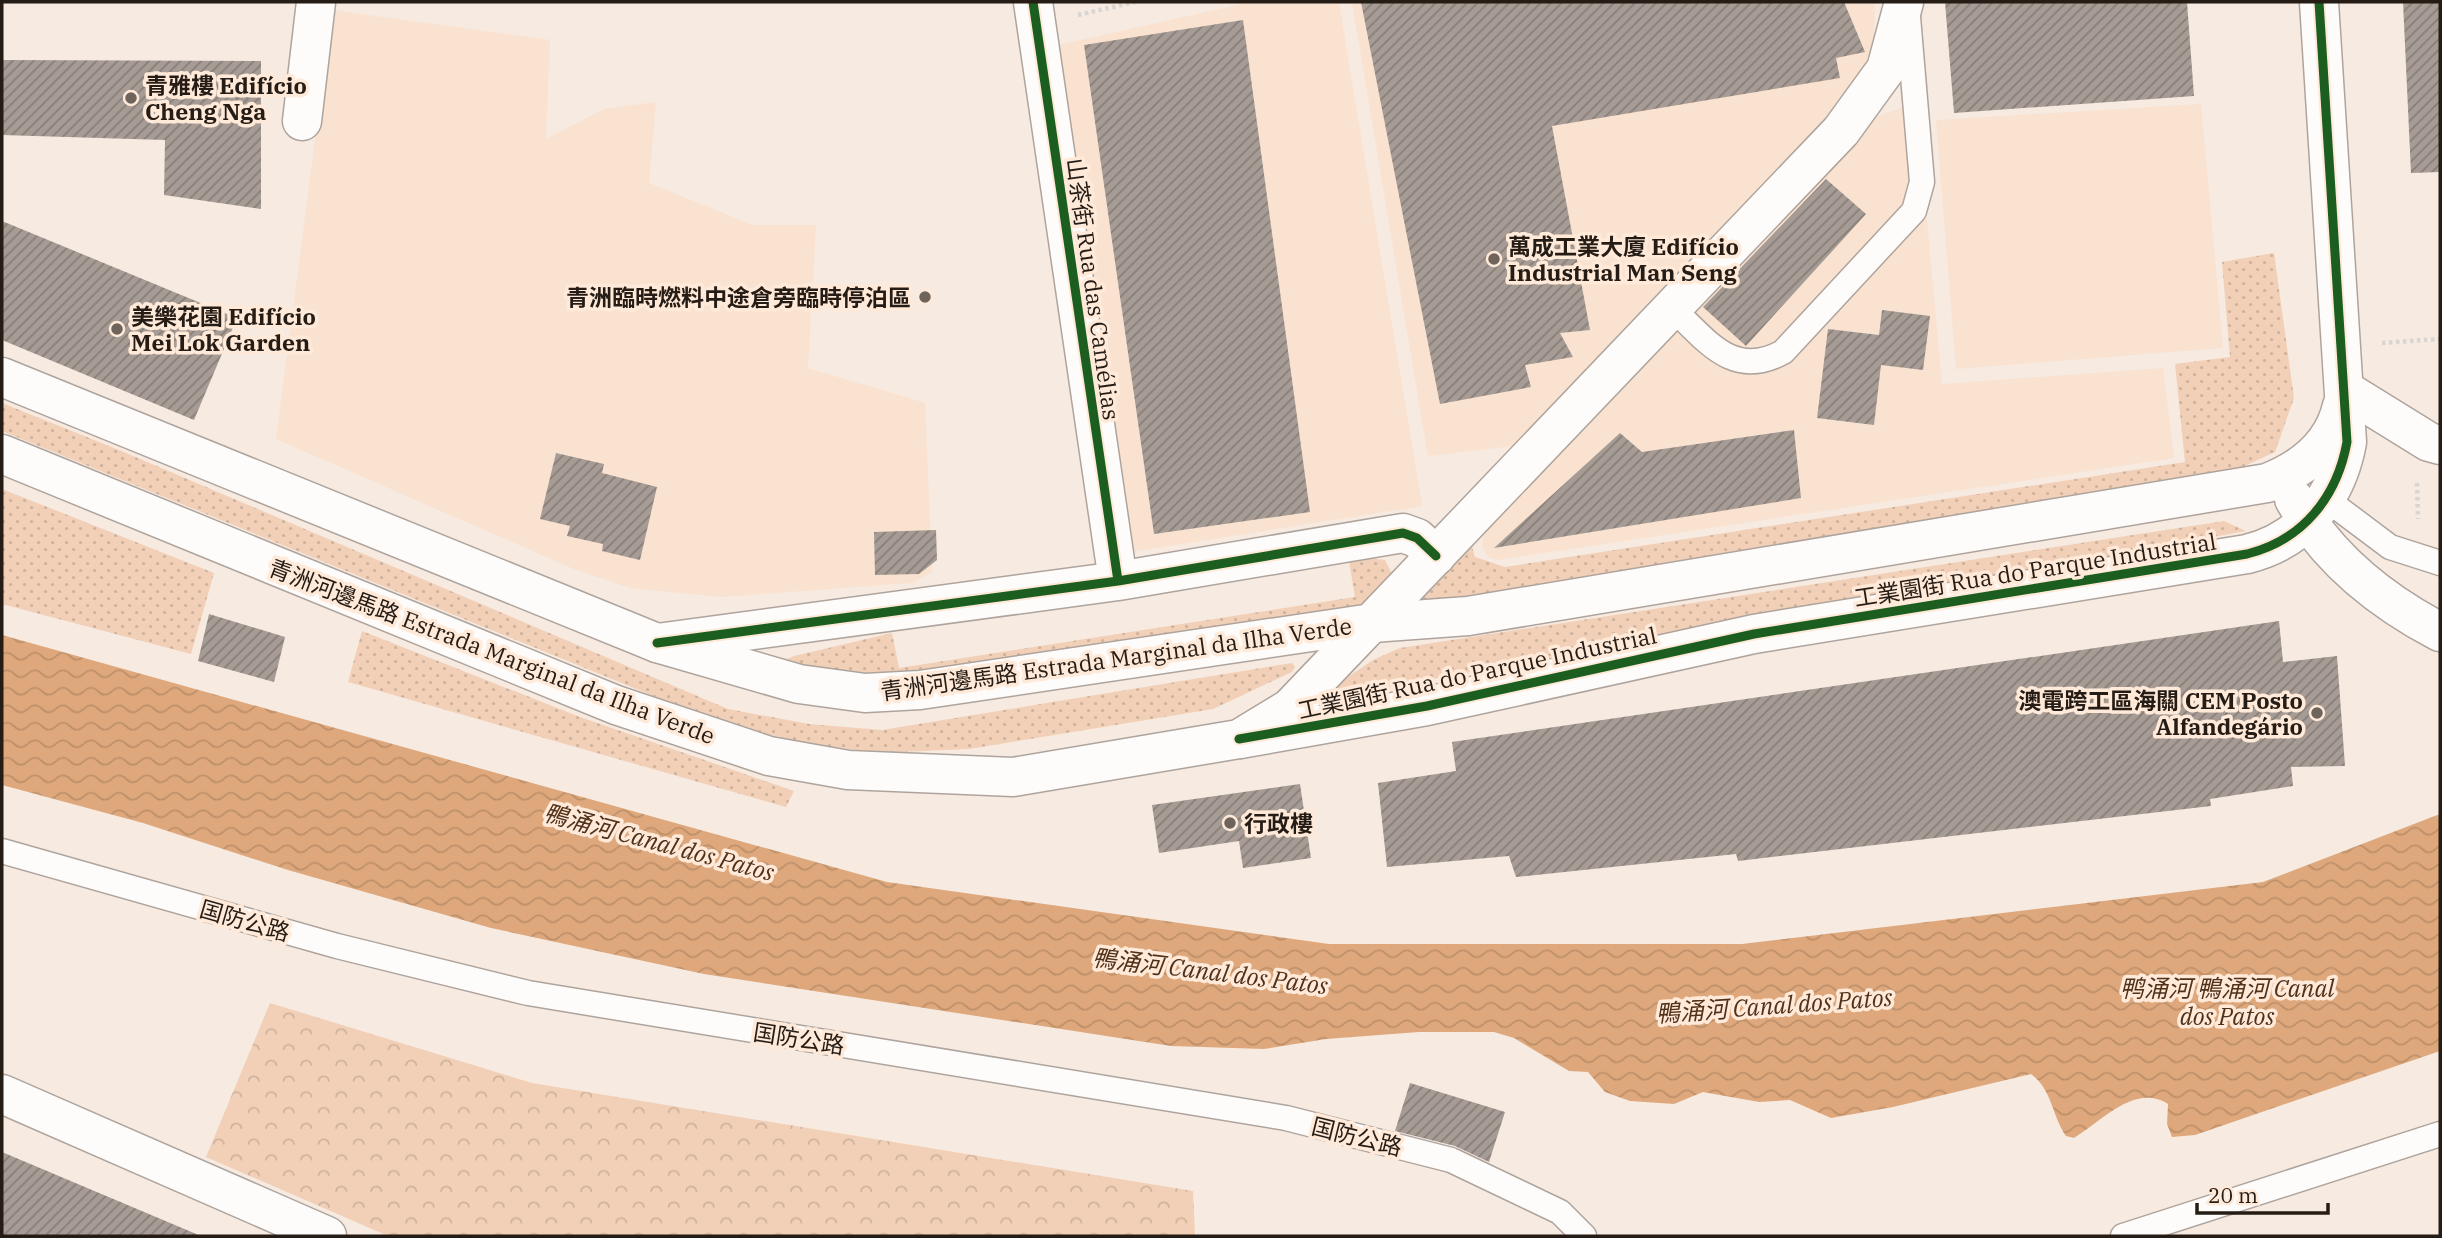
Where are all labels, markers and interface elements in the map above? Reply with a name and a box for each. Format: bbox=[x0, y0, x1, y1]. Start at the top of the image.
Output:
place label: 青雅樓 Edifício Cheng Nga bbox=[145, 70, 307, 126]
marker: 青雅樓 Edifício Cheng Nga bbox=[123, 90, 139, 106]
street label: 山茶街 Rua das Camélias bbox=[1061, 156, 1127, 422]
place label: 萬成工業大廈 Edifício Industrial Man Seng bbox=[1508, 231, 1739, 287]
marker: 萬成工業大廈 Edifício Industrial Man Seng bbox=[1486, 251, 1502, 267]
place label: 青洲臨時燃料中途倉旁臨時停泊區 bbox=[566, 282, 911, 312]
marker: 青洲臨時燃料中途倉旁臨時停泊區 bbox=[917, 289, 933, 305]
place label: 美樂花園 Edifício Mei Lok Garden bbox=[131, 301, 316, 357]
marker: 美樂花園 Edifício Mei Lok Garden bbox=[109, 321, 125, 337]
street label: 工業園街 Rua do Parque Industrial bbox=[1852, 526, 2218, 612]
street label: 青洲河邊馬路 Estrada Marginal da Ilha Verde bbox=[265, 552, 719, 750]
street label: 青洲河邊馬路 Estrada Marginal da Ilha Verde bbox=[878, 610, 1354, 706]
street label: 工業園街 Rua do Parque Industrial bbox=[1295, 619, 1659, 725]
place label: 澳電跨工區海關 CEM Posto Alfandegário bbox=[2018, 685, 2303, 741]
marker: 澳電跨工區海關 CEM Posto Alfandegário bbox=[2309, 705, 2325, 721]
water label: 鴨涌河 Canal dos Patos bbox=[540, 796, 778, 888]
place label: 行政樓 bbox=[1244, 808, 1313, 838]
marker: 行政樓 bbox=[1222, 815, 1238, 831]
street label: 国防公路 bbox=[197, 893, 293, 947]
water label: 鴨涌河 Canal dos Patos bbox=[1090, 941, 1330, 1001]
water label: 鸭涌河 鴨涌河 Canal dos Patos bbox=[2120, 972, 2336, 1032]
water label: 鴨涌河 Canal dos Patos bbox=[1655, 981, 1894, 1029]
street label: 国防公路 bbox=[751, 1016, 847, 1060]
street label: 国防公路 bbox=[1309, 1110, 1405, 1162]
scale bar bbox=[2197, 1172, 2328, 1216]
text: 20 m bbox=[2208, 1181, 2258, 1209]

